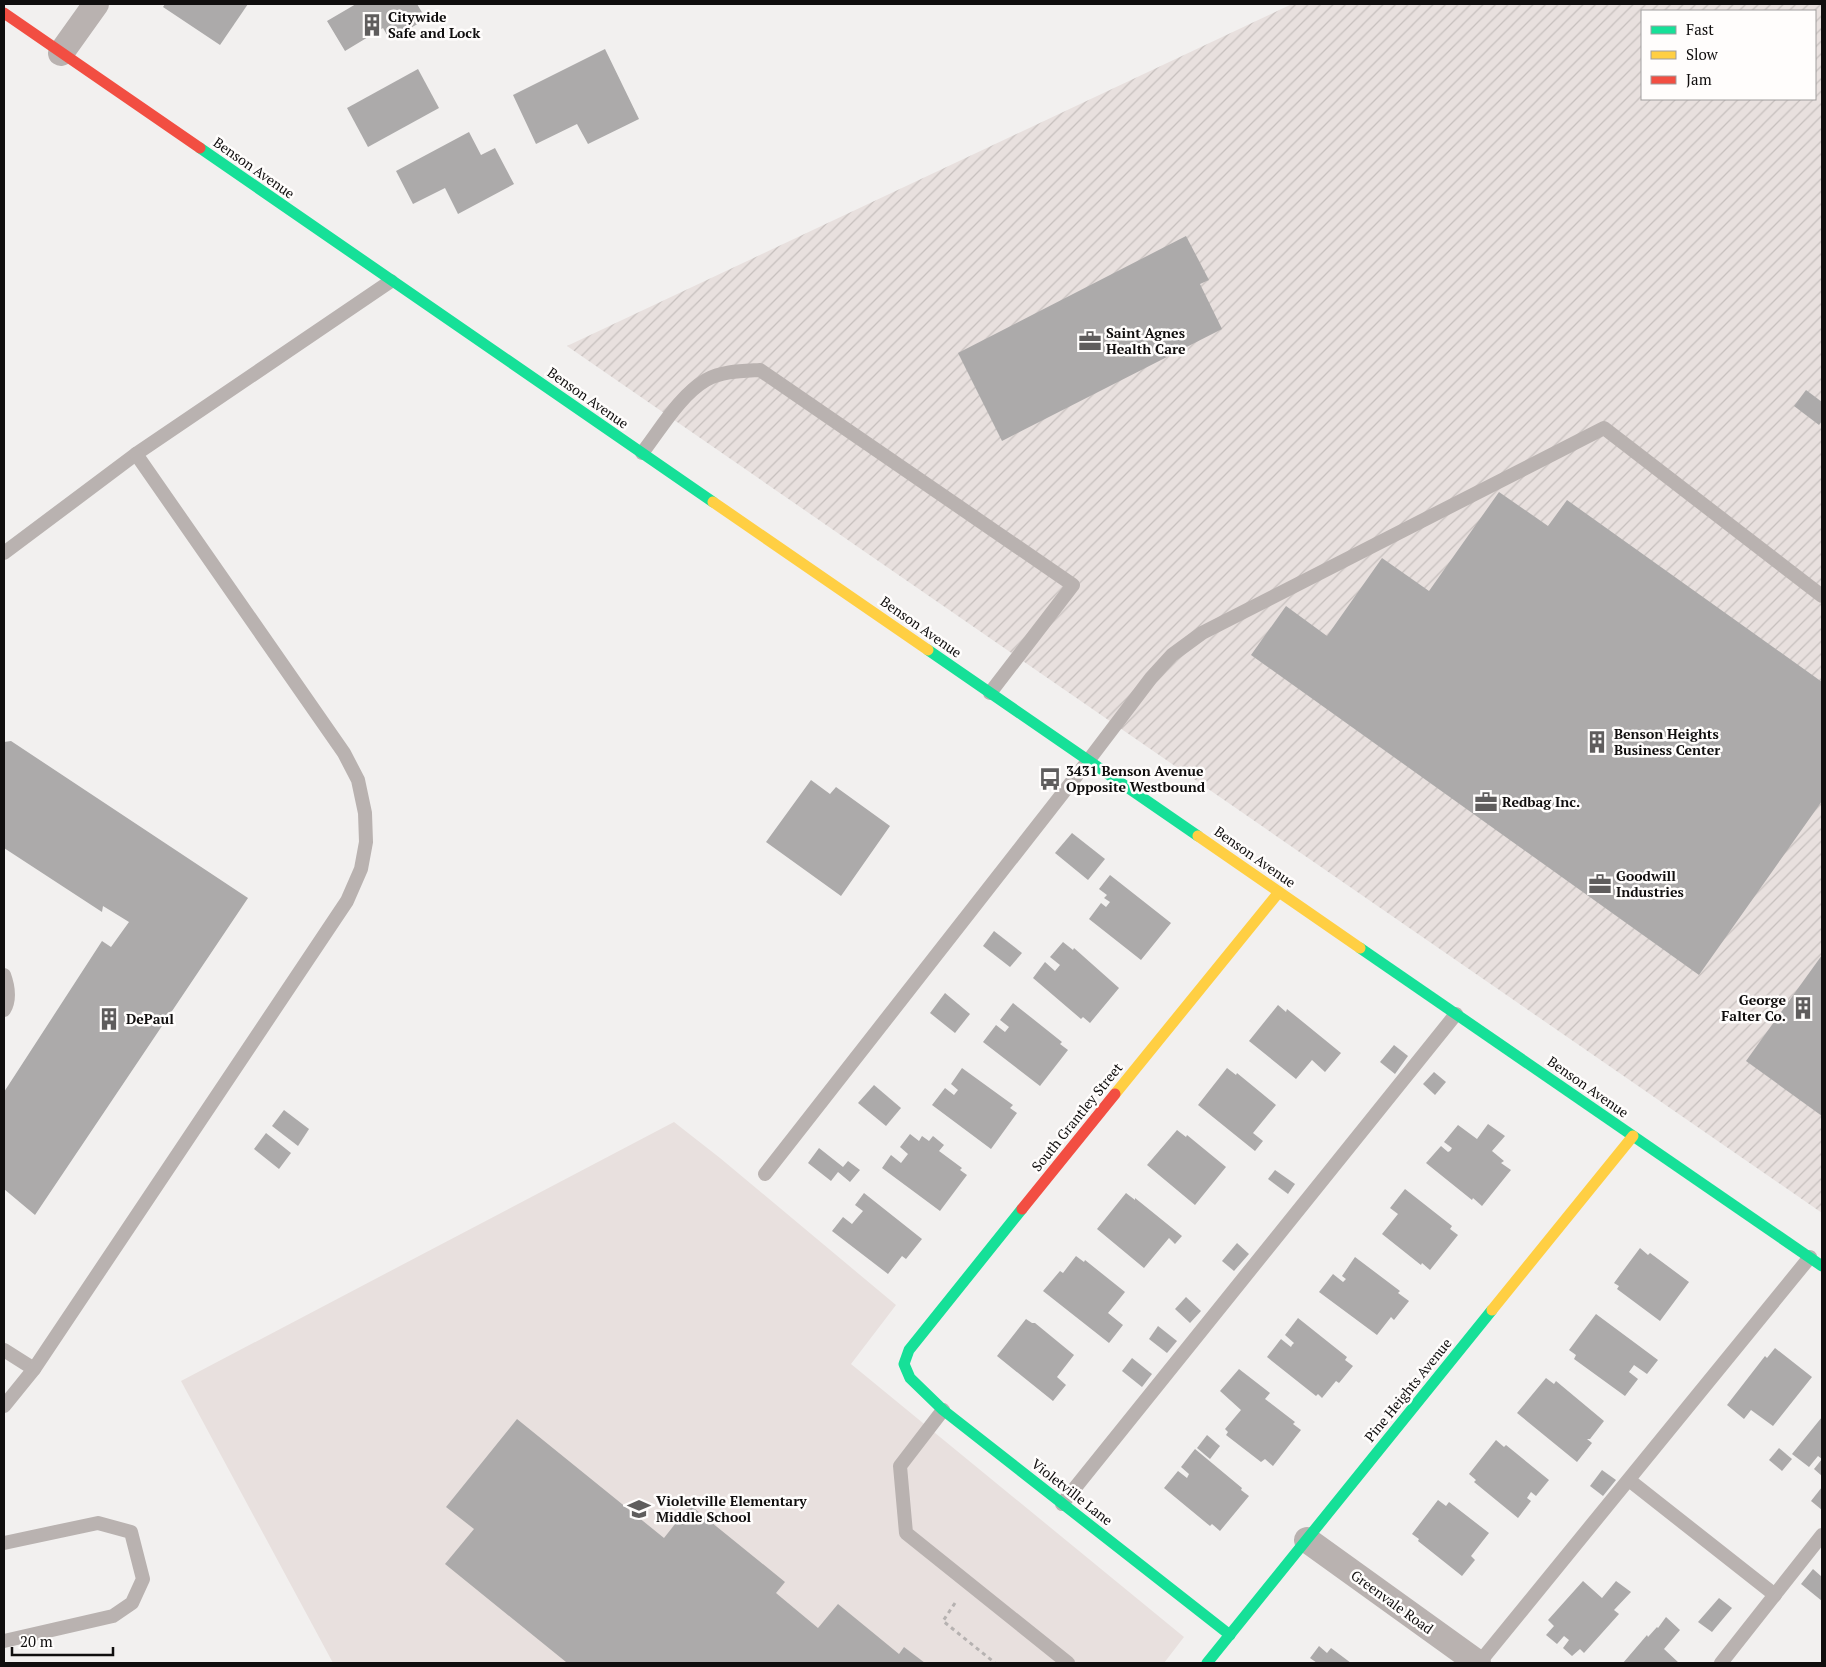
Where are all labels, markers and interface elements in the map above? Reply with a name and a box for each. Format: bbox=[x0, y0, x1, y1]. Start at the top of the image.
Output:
place label: Citywide Safe and Lock bbox=[388, 7, 481, 42]
legend bbox=[1641, 10, 1816, 100]
building icon: Citywide Safe and Lock bbox=[359, 12, 385, 38]
text: Fast bbox=[1686, 19, 1714, 39]
text: Slow bbox=[1686, 44, 1719, 64]
text: Jam bbox=[1686, 69, 1712, 89]
street label: Benson Avenue bbox=[210, 133, 299, 203]
place label: Saint Agnes Health Care bbox=[1106, 323, 1186, 358]
office icon: Saint Agnes Health Care bbox=[1077, 328, 1103, 354]
street label: Benson Avenue bbox=[544, 363, 633, 433]
street label: Benson Avenue bbox=[877, 592, 966, 662]
place label: Benson Heights Business Center bbox=[1614, 724, 1720, 759]
building icon: Benson Heights Business Center bbox=[1584, 729, 1610, 755]
place label: 3431 Benson Avenue Opposite Westbound bbox=[1066, 761, 1206, 796]
bus stop icon: 3431 Benson Avenue Opposite Westbound bbox=[1037, 766, 1063, 792]
office icon: Redbag Inc. bbox=[1473, 789, 1499, 815]
place label: Redbag Inc. bbox=[1502, 792, 1580, 811]
street label: Benson Avenue bbox=[1211, 822, 1300, 892]
place label: Goodwill Industries bbox=[1616, 866, 1684, 901]
office icon: Goodwill Industries bbox=[1587, 871, 1613, 897]
place label: George Falter Co. bbox=[1721, 990, 1786, 1025]
building icon: George Falter Co. bbox=[1790, 995, 1816, 1021]
building icon: DePaul bbox=[96, 1006, 122, 1032]
place label: DePaul bbox=[126, 1009, 174, 1028]
street label: Benson Avenue bbox=[1544, 1052, 1633, 1122]
street label: South Grantley Street bbox=[1027, 1058, 1127, 1175]
street label: Pine Heights Avenue bbox=[1360, 1334, 1455, 1446]
street label: Violetville Lane bbox=[1028, 1454, 1117, 1529]
place label: Violetville Elementary Middle School bbox=[656, 1491, 807, 1526]
school or university icon: Violetville Elementary Middle School bbox=[626, 1496, 652, 1522]
street label: Greenvale Road bbox=[1347, 1565, 1437, 1638]
scale bar bbox=[12, 1624, 114, 1656]
text: 20 m bbox=[20, 1631, 53, 1651]

